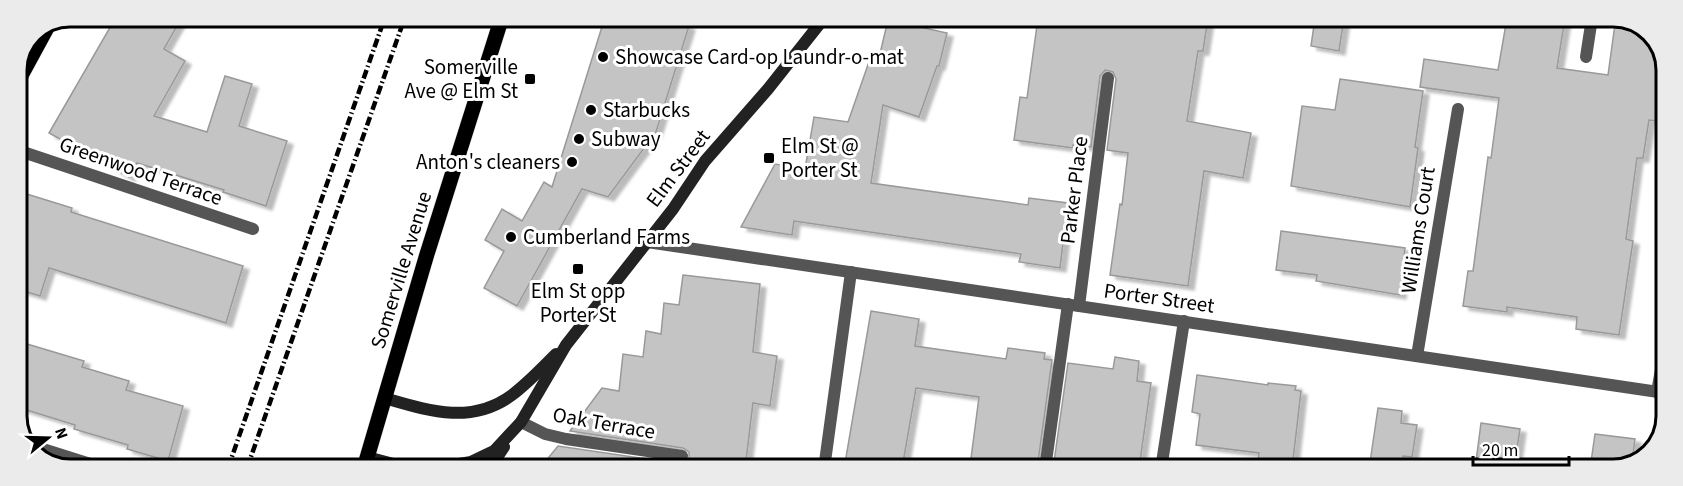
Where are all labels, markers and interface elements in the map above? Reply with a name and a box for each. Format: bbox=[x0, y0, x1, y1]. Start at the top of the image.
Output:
place label: Showcase Card-op Laundr-o-mat bbox=[615, 42, 904, 72]
marker: Showcase Card-op Laundr-o-mat bbox=[596, 50, 610, 64]
place label: Somerville Ave @ Elm St bbox=[405, 52, 518, 106]
marker: Somerville Ave @ Elm St bbox=[523, 72, 537, 86]
place label: Starbucks bbox=[603, 95, 690, 125]
marker: Starbucks bbox=[584, 103, 598, 117]
street label: Elm Street bbox=[639, 123, 717, 213]
place label: Subway bbox=[591, 124, 661, 154]
street label: Greenwood Terrace bbox=[56, 129, 226, 213]
place label: Elm St @ Porter St bbox=[781, 131, 859, 185]
marker: Subway bbox=[572, 132, 586, 146]
street label: Parker Place bbox=[1053, 134, 1095, 246]
place label: Anton's cleaners bbox=[416, 147, 560, 177]
marker: Elm St @ Porter St bbox=[762, 151, 776, 165]
marker: Anton's cleaners bbox=[565, 155, 579, 169]
street label: Williams Court bbox=[1393, 165, 1443, 295]
street label: Somerville Avenue bbox=[363, 188, 439, 352]
place label: Cumberland Farms bbox=[523, 222, 690, 252]
marker: Cumberland Farms bbox=[504, 230, 518, 244]
marker: Elm St opp Porter St bbox=[571, 262, 585, 276]
street label: Porter Street bbox=[1102, 275, 1216, 321]
place label: Elm St opp Porter St bbox=[531, 276, 625, 330]
street label: Oak Terrace bbox=[550, 399, 658, 447]
north arrow bbox=[18, 408, 78, 468]
text: N bbox=[49, 425, 73, 442]
scale bar bbox=[1473, 429, 1569, 467]
text: 20 m bbox=[1482, 438, 1518, 463]

